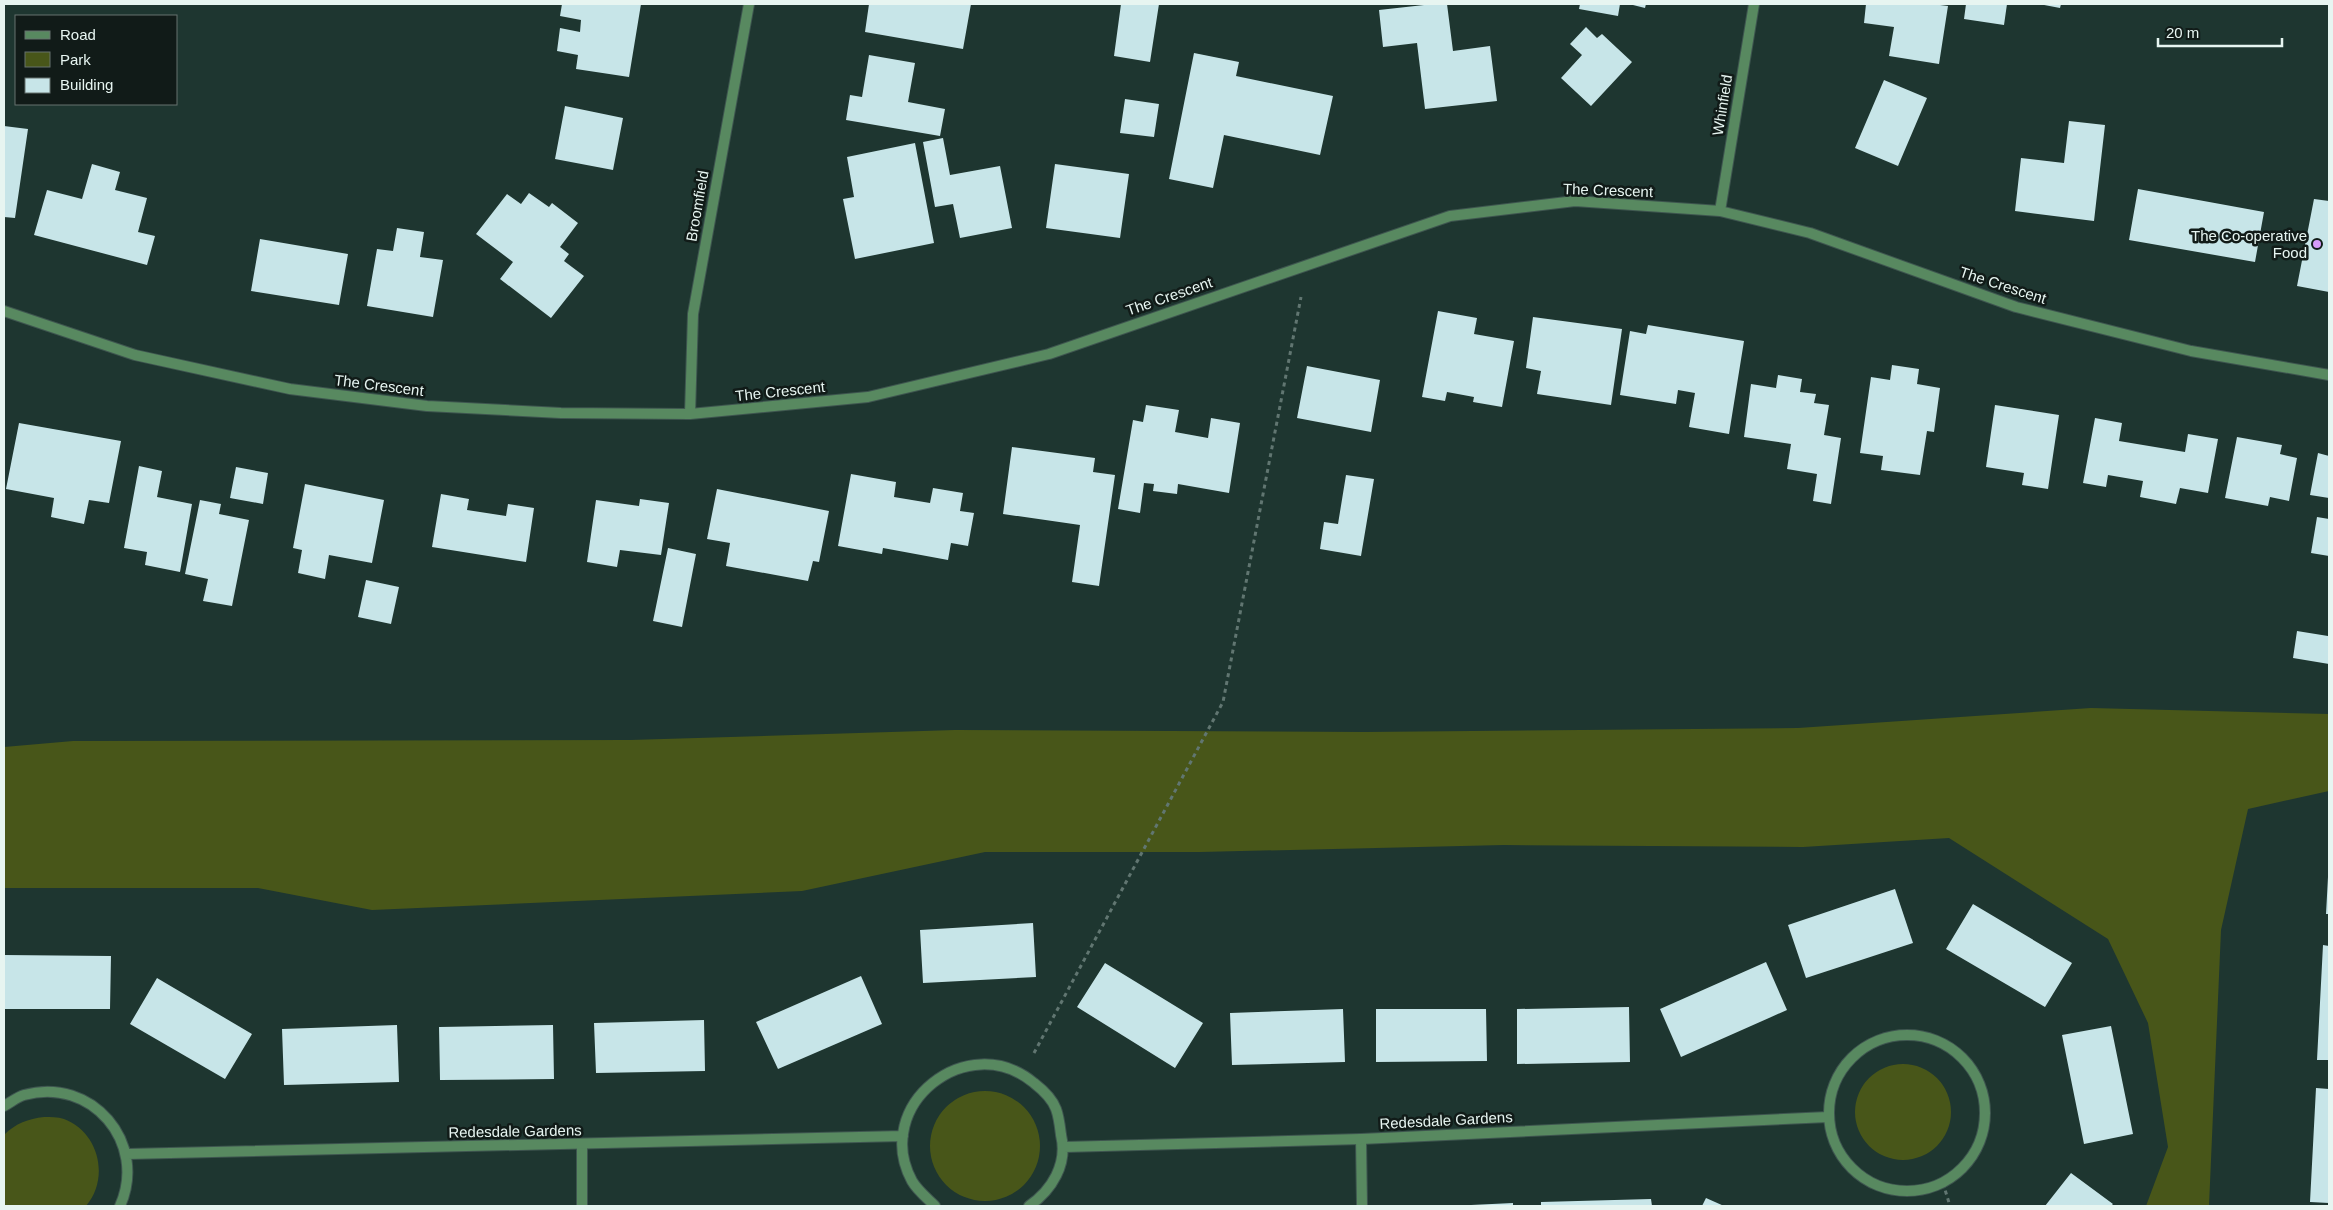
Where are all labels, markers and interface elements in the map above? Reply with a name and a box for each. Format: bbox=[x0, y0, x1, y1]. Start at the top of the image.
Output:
legend bbox=[15, 15, 178, 105]
scale bar bbox=[2158, 15, 2282, 47]
text: 20 m bbox=[2166, 24, 2199, 41]
text: Road bbox=[60, 26, 96, 43]
text: Park bbox=[60, 51, 91, 68]
street label: Whinfield bbox=[1709, 73, 1735, 137]
text: Building bbox=[60, 76, 113, 93]
street label: Broomfield bbox=[682, 169, 712, 243]
street label: The Crescent bbox=[1563, 180, 1654, 200]
place label: The Co-operative Food bbox=[2191, 227, 2307, 261]
marker: The Co-operative Food bbox=[2311, 238, 2323, 250]
street label: The Crescent bbox=[1958, 263, 2049, 307]
street label: The Crescent bbox=[1124, 273, 1215, 319]
street label: The Crescent bbox=[333, 371, 426, 399]
street label: The Crescent bbox=[734, 378, 826, 404]
street label: Redesdale Gardens bbox=[1379, 1108, 1513, 1132]
street label: Redesdale Gardens bbox=[448, 1121, 582, 1141]

